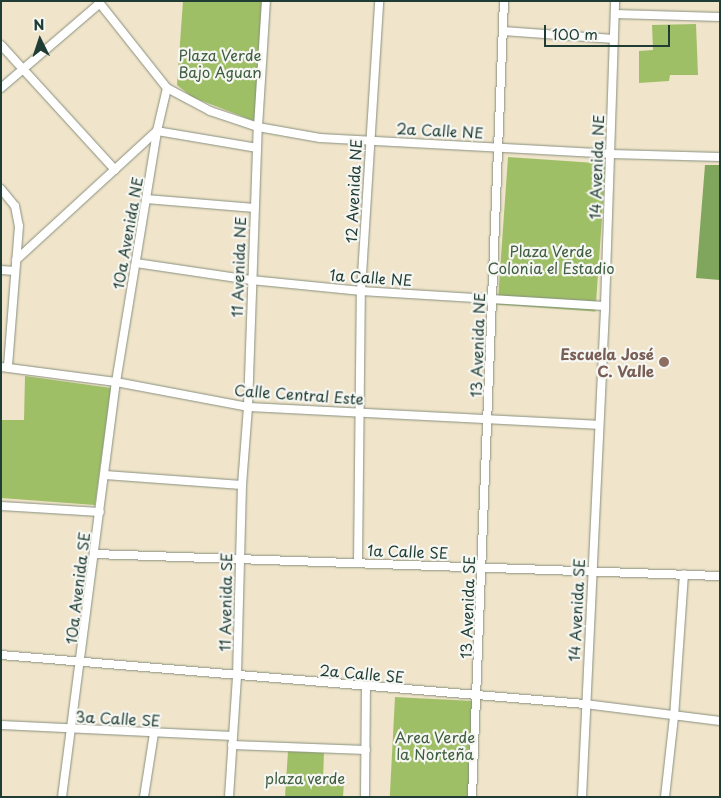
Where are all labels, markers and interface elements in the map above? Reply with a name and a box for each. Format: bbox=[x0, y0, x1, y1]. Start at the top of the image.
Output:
text: N bbox=[33, 14, 45, 35]
north arrow bbox=[15, 15, 65, 65]
scale bar bbox=[546, 15, 672, 47]
text: 100 m bbox=[552, 22, 598, 45]
park label: Plaza Verde Bajo Aguan bbox=[178, 45, 262, 80]
street label: 14 Avenida NE bbox=[585, 114, 607, 220]
street label: 2a Calle NE bbox=[396, 119, 484, 141]
street label: 12 Avenida NE bbox=[341, 138, 365, 244]
street label: 10a Avenida NE bbox=[108, 175, 146, 291]
street label: 11 Avenida NE bbox=[227, 216, 249, 318]
park label: Plaza Verde Colonia el Estadio bbox=[487, 241, 615, 276]
street label: 1a Calle NE bbox=[329, 265, 413, 289]
street label: 13 Avenida NE bbox=[466, 292, 488, 398]
place label: Escuela José C. Valle bbox=[560, 344, 654, 379]
marker: Escuela José C. Valle bbox=[658, 356, 670, 368]
street label: Calle Central Este bbox=[233, 380, 365, 408]
street label: 10a Avenida SE bbox=[61, 531, 93, 645]
street label: 1a Calle SE bbox=[367, 541, 449, 561]
street label: 11 Avenida SE bbox=[215, 553, 235, 651]
street label: 13 Avenida SE bbox=[456, 555, 478, 659]
street label: 14 Avenida SE bbox=[564, 558, 588, 662]
street label: 2a Calle SE bbox=[319, 660, 405, 686]
street label: 3a Calle SE bbox=[75, 707, 161, 729]
park label: Area Verde la Norteña bbox=[395, 727, 475, 762]
park label: plaza verde bbox=[264, 769, 346, 787]

